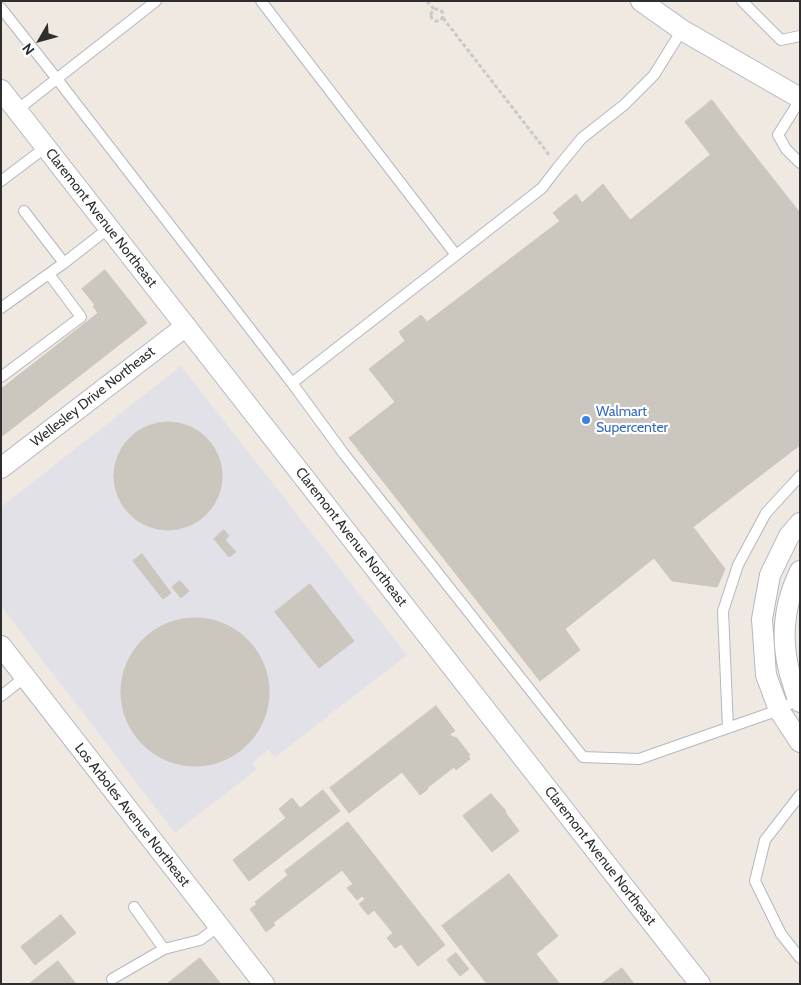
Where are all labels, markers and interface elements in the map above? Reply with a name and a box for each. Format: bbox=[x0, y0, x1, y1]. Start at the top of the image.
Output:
north arrow bbox=[15, 15, 65, 65]
text: N bbox=[18, 40, 38, 59]
street label: Claremont Avenue Northeast bbox=[42, 145, 160, 291]
street label: Wellesley Drive Northeast bbox=[28, 343, 158, 451]
place label: Walmart Supercenter bbox=[596, 404, 668, 437]
marker: Walmart Supercenter bbox=[580, 414, 592, 426]
street label: Claremont Avenue Northeast bbox=[292, 464, 410, 610]
street label: Los Arboles Avenue Northeast bbox=[71, 740, 193, 890]
street label: Claremont Avenue Northeast bbox=[541, 783, 659, 929]

